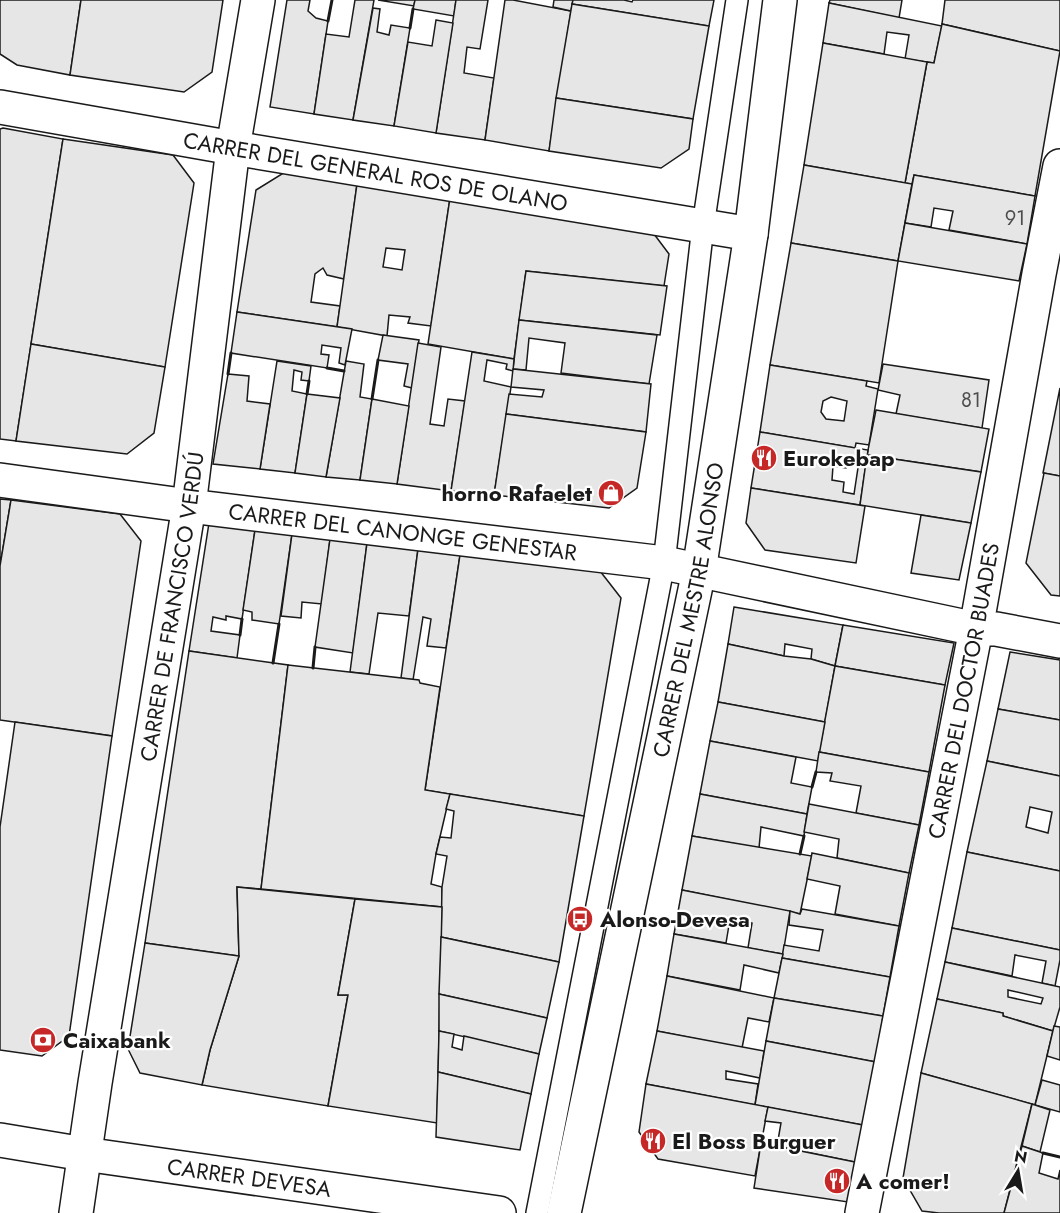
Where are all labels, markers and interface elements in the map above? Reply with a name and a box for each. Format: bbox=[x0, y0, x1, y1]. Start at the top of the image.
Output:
street label: CARRER DEL GENERAL ROS DE OLANO bbox=[181, 124, 570, 219]
house number: 91 bbox=[1005, 204, 1025, 233]
house number: 81 bbox=[961, 386, 981, 415]
place label: Eurokebap bbox=[783, 442, 895, 474]
restaurant icon: Eurokebap bbox=[749, 443, 779, 473]
street label: CARRER DE FRANCISCO VERDÚ bbox=[132, 450, 212, 764]
street label: CARRER DEL MESTRE ALONSO bbox=[644, 460, 732, 760]
place label: horno Rafaelet bbox=[442, 477, 592, 509]
shop icon: horno Rafaelet bbox=[596, 478, 626, 508]
street label: CARRER DEL CANONGE GENESTAR bbox=[227, 495, 579, 568]
street label: CARRER DEL DOCTOR BUADES bbox=[919, 540, 1007, 841]
place label: Alonso-Devesa bbox=[599, 903, 750, 935]
bus stop icon: Alonso-Devesa bbox=[565, 904, 595, 934]
place label: Caixabank bbox=[63, 1024, 171, 1056]
bank icon: Caixabank bbox=[28, 1025, 58, 1055]
place label: El Boss Burguer bbox=[672, 1125, 836, 1157]
restaurant icon: El Boss Burguer bbox=[638, 1126, 668, 1156]
north arrow bbox=[988, 1141, 1048, 1201]
text: N bbox=[1012, 1144, 1029, 1169]
street label: CARRER DEVESA bbox=[165, 1150, 334, 1205]
place label: A comer! bbox=[855, 1165, 950, 1197]
restaurant icon: A comer! bbox=[822, 1166, 852, 1196]

